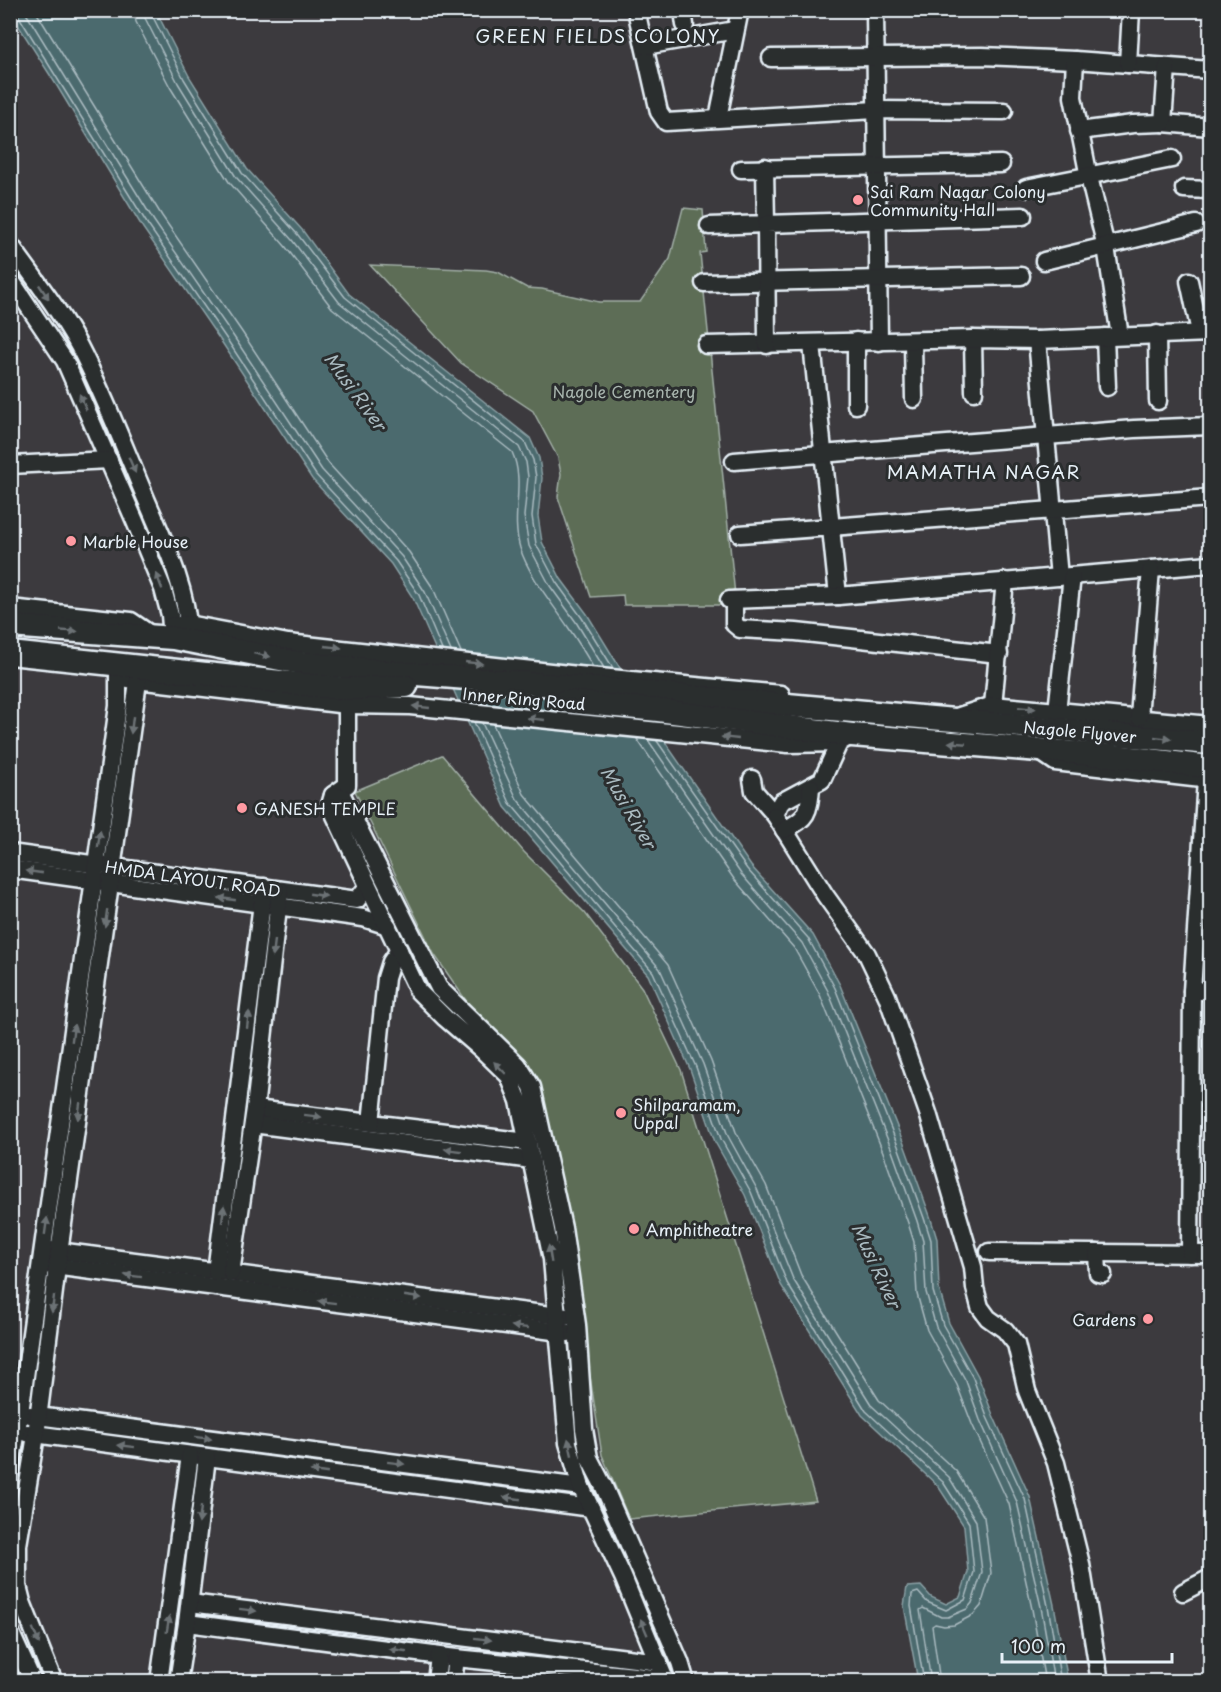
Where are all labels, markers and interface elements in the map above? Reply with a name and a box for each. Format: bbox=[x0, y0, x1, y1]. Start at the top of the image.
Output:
district label: GREEN FIELDS COLONY bbox=[475, 22, 721, 49]
place label: Sai Ram Nagar Colony Community Hall bbox=[870, 179, 1045, 221]
marker: Sai Ram Nagar Colony Community Hall bbox=[851, 193, 865, 207]
one-way arrow bbox=[38, 284, 49, 300]
water label: Musi River bbox=[318, 346, 395, 438]
park label: Nagole Cementery bbox=[553, 379, 695, 403]
one-way arrow bbox=[78, 392, 88, 410]
one-way arrow bbox=[128, 456, 137, 474]
district label: MAMATHA NAGAR bbox=[887, 458, 1081, 485]
place label: Marble House bbox=[83, 529, 189, 553]
marker: Marble House bbox=[64, 534, 78, 548]
one-way arrow bbox=[154, 572, 163, 590]
one-way arrow bbox=[59, 626, 78, 636]
one-way arrow bbox=[323, 643, 342, 652]
one-way arrow bbox=[253, 650, 271, 660]
one-way arrow bbox=[465, 658, 484, 668]
street label: Inner Ring Road bbox=[462, 681, 586, 715]
one-way arrow bbox=[412, 702, 431, 712]
one-way arrow bbox=[1017, 703, 1036, 713]
one-way arrow bbox=[526, 714, 545, 723]
street label: Nagole Flyover bbox=[1023, 714, 1138, 748]
one-way arrow bbox=[127, 715, 137, 734]
one-way arrow bbox=[720, 733, 739, 743]
one-way arrow bbox=[1154, 733, 1173, 743]
one-way arrow bbox=[948, 739, 967, 748]
water label: Musi River bbox=[595, 761, 665, 856]
place label: GANESH TEMPLE bbox=[254, 796, 396, 820]
marker: GANESH TEMPLE bbox=[235, 801, 249, 815]
one-way arrow bbox=[95, 830, 104, 849]
street label: HMDA LAYOUT ROAD bbox=[104, 854, 282, 902]
one-way arrow bbox=[24, 868, 43, 877]
one-way arrow bbox=[309, 890, 328, 899]
one-way arrow bbox=[217, 895, 236, 904]
one-way arrow bbox=[101, 909, 111, 928]
one-way arrow bbox=[269, 938, 278, 957]
one-way arrow bbox=[243, 1010, 253, 1029]
one-way arrow bbox=[68, 1023, 77, 1042]
one-way arrow bbox=[493, 1061, 507, 1075]
place label: Shilparamam, Uppal bbox=[633, 1092, 741, 1134]
one-way arrow bbox=[75, 1102, 84, 1121]
marker: Shilparamam, Uppal bbox=[614, 1106, 628, 1120]
one-way arrow bbox=[304, 1111, 323, 1120]
one-way arrow bbox=[443, 1145, 462, 1154]
one-way arrow bbox=[219, 1204, 228, 1223]
one-way arrow bbox=[42, 1216, 51, 1235]
place label: Amphitheatre bbox=[646, 1217, 753, 1241]
water label: Musi River bbox=[846, 1218, 910, 1314]
marker: Amphitheatre bbox=[627, 1222, 641, 1236]
one-way arrow bbox=[546, 1244, 555, 1263]
one-way arrow bbox=[124, 1272, 143, 1281]
one-way arrow bbox=[404, 1293, 423, 1302]
one-way arrow bbox=[48, 1295, 57, 1314]
one-way arrow bbox=[317, 1297, 336, 1306]
place label: Gardens bbox=[1072, 1307, 1136, 1331]
marker: Gardens bbox=[1141, 1312, 1155, 1326]
one-way arrow bbox=[510, 1322, 529, 1331]
one-way arrow bbox=[194, 1433, 213, 1443]
one-way arrow bbox=[565, 1437, 574, 1456]
one-way arrow bbox=[116, 1442, 135, 1451]
one-way arrow bbox=[387, 1459, 406, 1468]
one-way arrow bbox=[309, 1467, 328, 1476]
one-way arrow bbox=[503, 1493, 522, 1502]
one-way arrow bbox=[196, 1505, 205, 1524]
one-way arrow bbox=[238, 1605, 257, 1615]
one-way arrow bbox=[164, 1614, 173, 1633]
one-way arrow bbox=[639, 1618, 648, 1636]
scale bar bbox=[1002, 1626, 1172, 1664]
one-way arrow bbox=[32, 1627, 41, 1645]
text: 100 m bbox=[1011, 1632, 1066, 1659]
one-way arrow bbox=[474, 1634, 493, 1643]
one-way arrow bbox=[388, 1646, 407, 1655]

